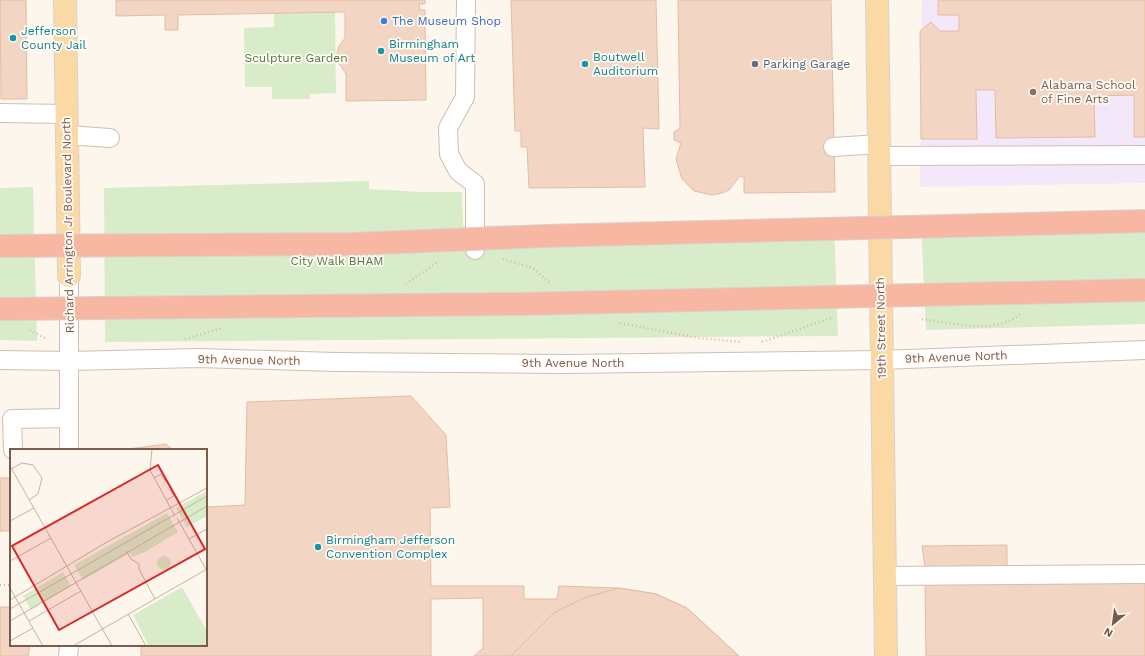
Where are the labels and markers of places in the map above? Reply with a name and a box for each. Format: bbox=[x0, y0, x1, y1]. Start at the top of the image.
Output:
place label: The Museum Shop bbox=[392, 14, 501, 28]
marker: The Museum Shop bbox=[379, 16, 389, 26]
place label: Jefferson County Jail bbox=[21, 24, 86, 52]
marker: Jefferson County Jail bbox=[8, 33, 18, 43]
place label: Birmingham Museum of Art bbox=[389, 37, 475, 65]
marker: Birmingham Museum of Art bbox=[376, 46, 386, 56]
place label: Boutwell Auditorium bbox=[593, 50, 658, 78]
place label: Parking Garage bbox=[763, 57, 850, 71]
marker: Boutwell Auditorium bbox=[580, 59, 590, 69]
marker: Parking Garage bbox=[750, 59, 760, 69]
place label: Alabama School of Fine Arts bbox=[1041, 78, 1136, 106]
marker: Alabama School of Fine Arts bbox=[1028, 87, 1038, 97]
place label: Birmingham Jefferson Convention Complex bbox=[326, 533, 455, 561]
marker: Birmingham Jefferson Convention Complex bbox=[313, 542, 323, 552]

